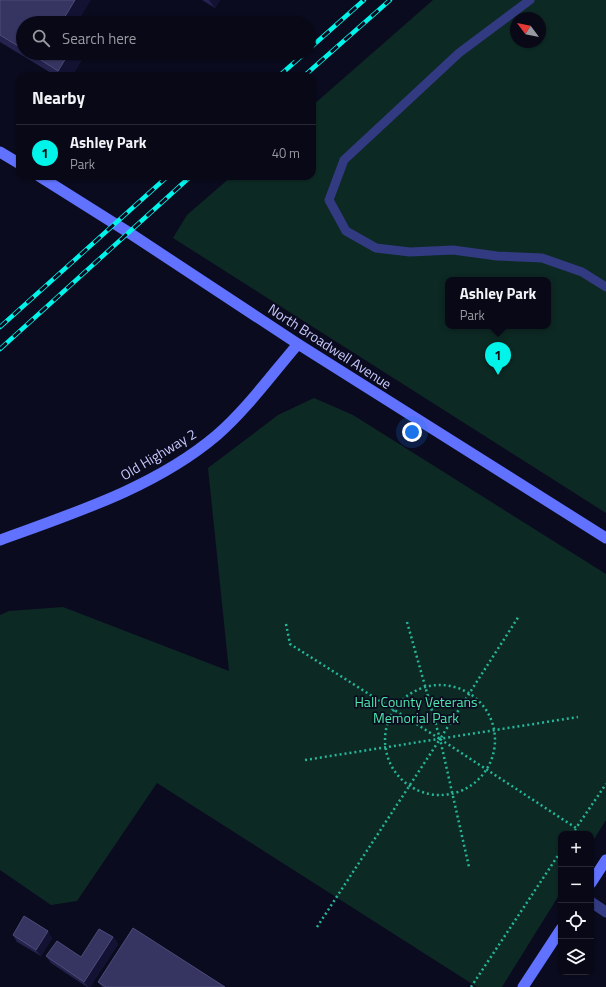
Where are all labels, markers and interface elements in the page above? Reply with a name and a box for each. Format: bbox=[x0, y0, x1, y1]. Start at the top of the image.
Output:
north arrow bbox=[510, 12, 546, 48]
search box bbox=[16, 16, 316, 60]
icon: search bbox=[30, 27, 52, 49]
text: Search here bbox=[62, 27, 136, 50]
text: Nearby bbox=[32, 85, 85, 111]
text: Ashley Park bbox=[70, 131, 147, 154]
text: 1 bbox=[41, 143, 49, 163]
text: 40 m bbox=[272, 143, 300, 163]
text: Park bbox=[70, 154, 95, 174]
popup bbox=[445, 277, 551, 329]
text: Ashley Park bbox=[460, 282, 536, 305]
street label: North Broadwell Avenue bbox=[264, 298, 396, 394]
text: Park bbox=[460, 305, 485, 325]
pin: 1 bbox=[485, 342, 511, 375]
your location bbox=[402, 422, 422, 442]
street label: Old Highway 2 bbox=[116, 423, 200, 485]
park label: Hall County Veterans Memorial Park bbox=[354, 691, 478, 728]
map controls bbox=[558, 831, 594, 975]
button: + bbox=[558, 831, 594, 867]
button: − bbox=[558, 867, 594, 903]
button: locate bbox=[558, 903, 594, 939]
button: layers bbox=[558, 939, 594, 975]

